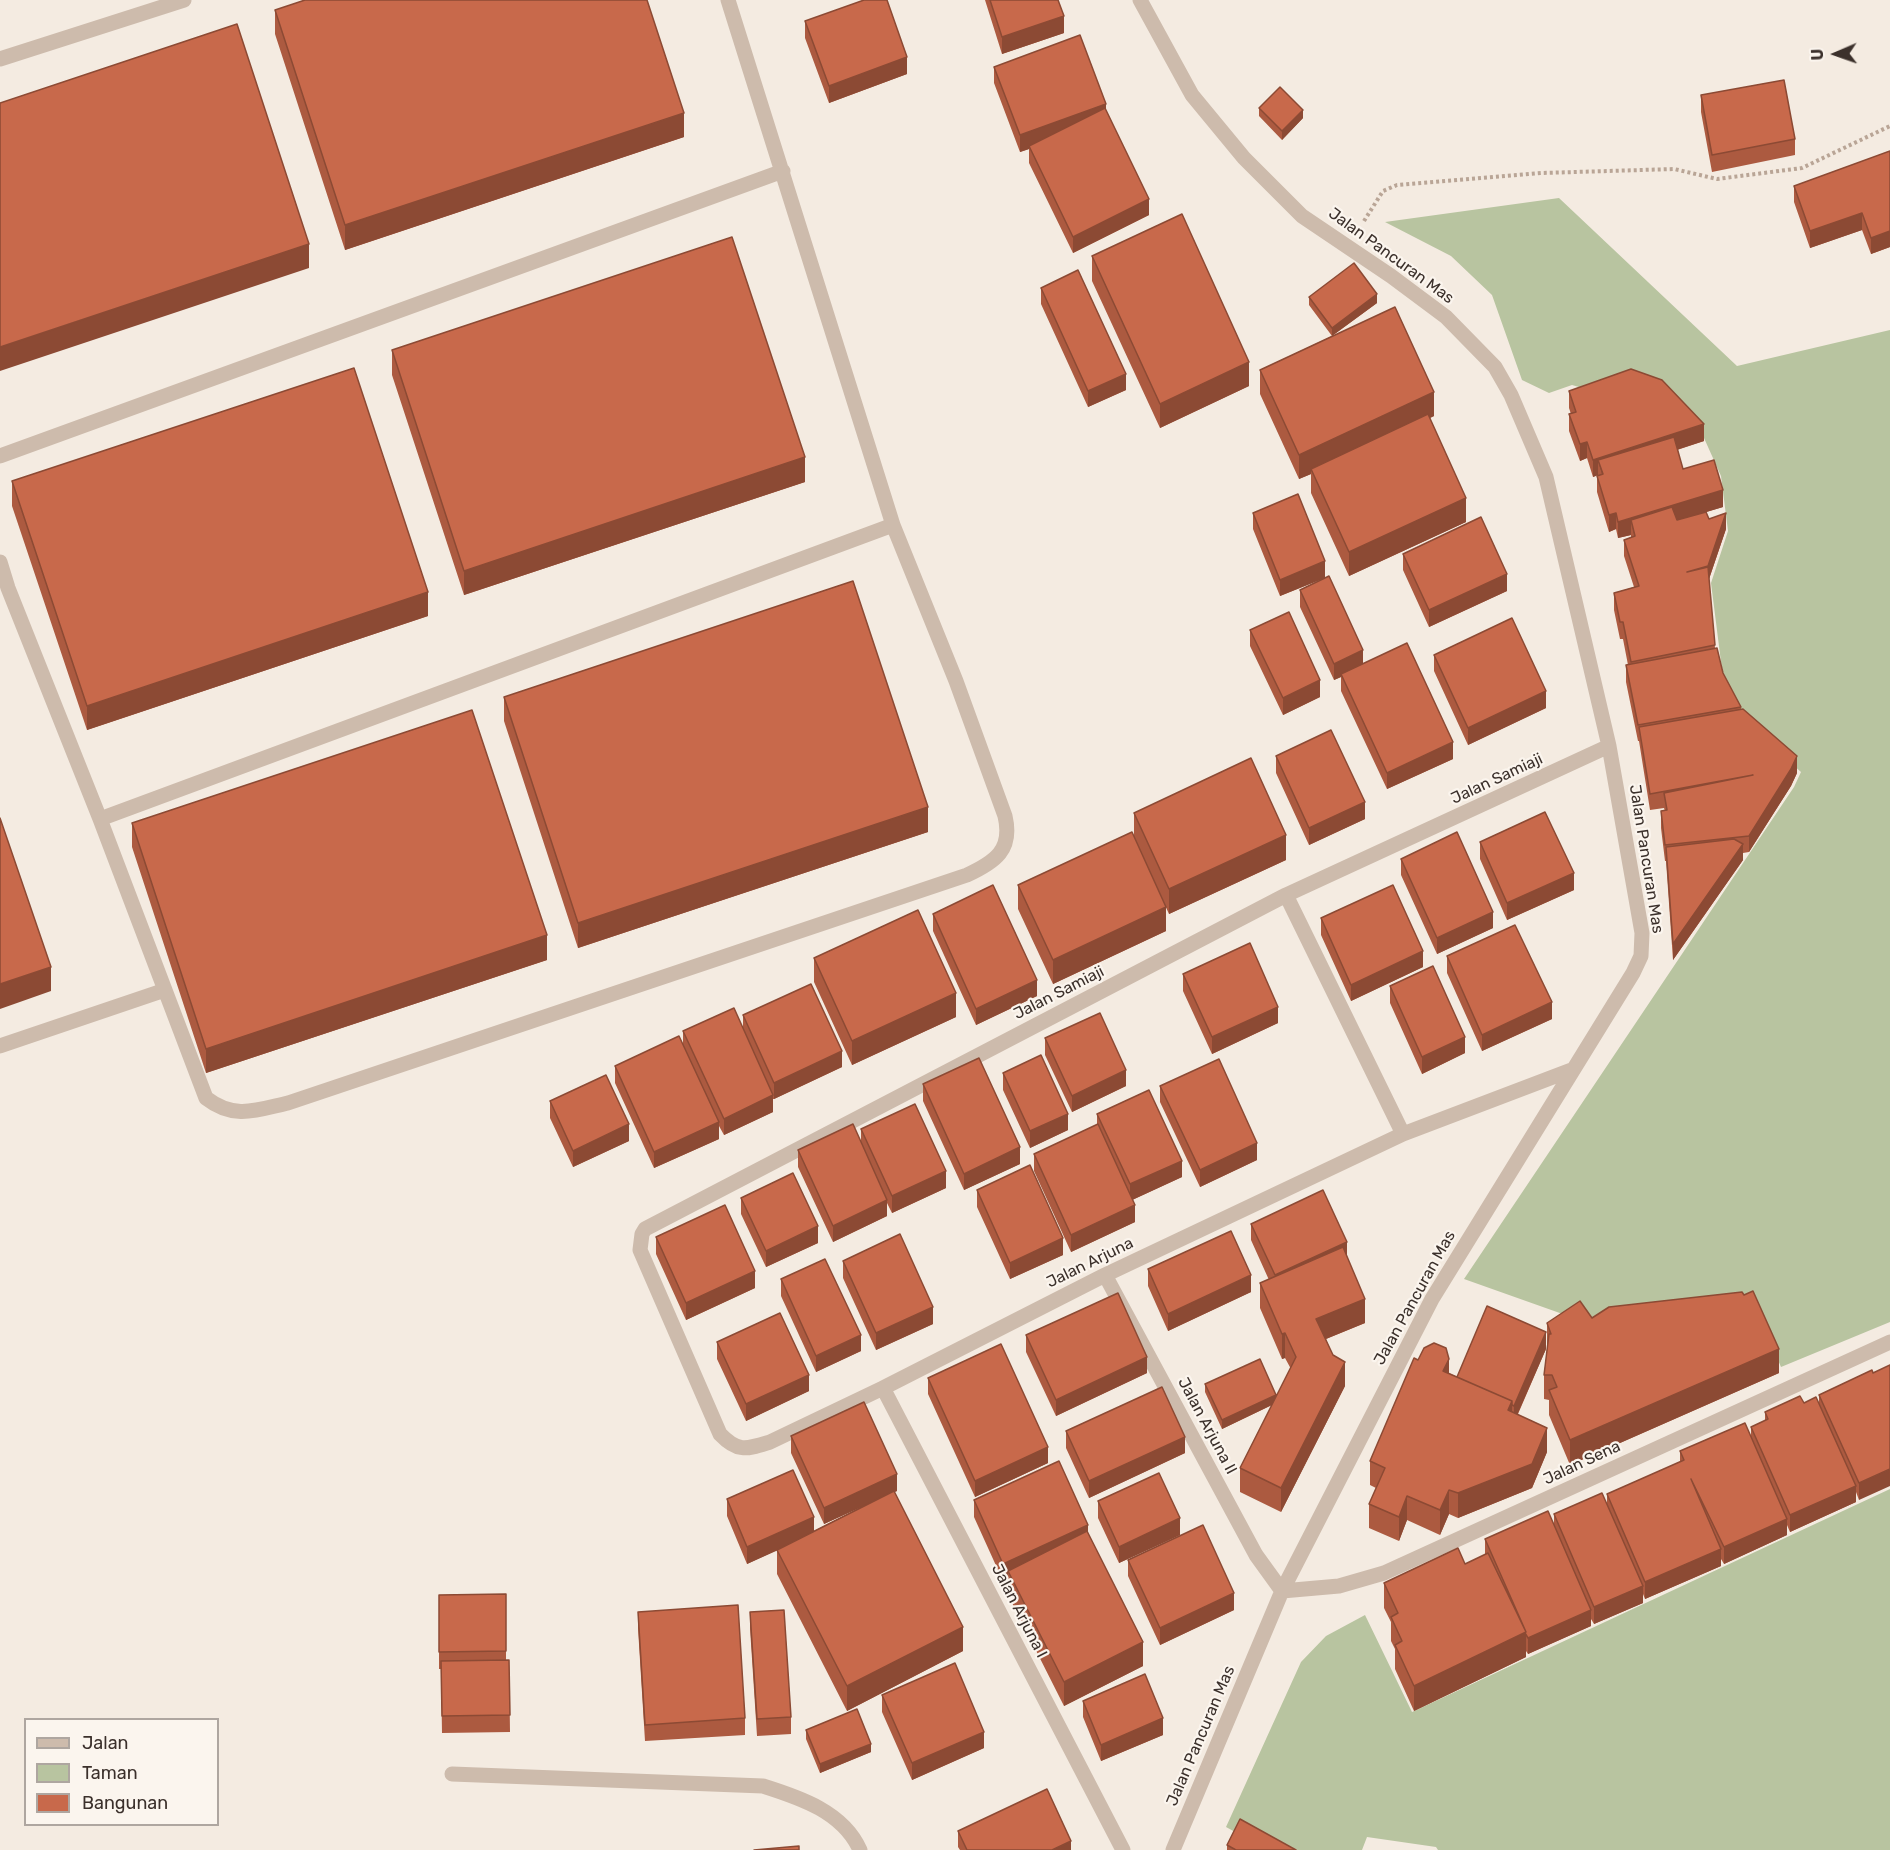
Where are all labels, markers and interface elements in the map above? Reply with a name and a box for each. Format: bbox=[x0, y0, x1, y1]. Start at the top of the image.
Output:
north arrow bbox=[1806, 24, 1866, 84]
text: U bbox=[1808, 49, 1827, 61]
street label: Jalan Pancuran Mas bbox=[1324, 204, 1458, 308]
street label: Jalan Samiaji bbox=[1448, 749, 1546, 809]
street label: Jalan Pancuran Mas bbox=[1625, 783, 1667, 935]
street label: Jalan Samiaji bbox=[1011, 962, 1107, 1024]
street label: Jalan Pancuran Mas bbox=[1370, 1228, 1460, 1368]
street label: Jalan Arjuna bbox=[1043, 1234, 1137, 1292]
street label: Jalan Arjuna II bbox=[1173, 1374, 1241, 1478]
street label: Jalan Sena bbox=[1540, 1437, 1624, 1489]
street label: Jalan Arjuna I bbox=[987, 1561, 1051, 1661]
street label: Jalan Pancuran Mas bbox=[1163, 1663, 1239, 1809]
legend bbox=[24, 1718, 219, 1826]
text: Jalan bbox=[82, 1732, 129, 1754]
text: Taman bbox=[82, 1762, 138, 1784]
text: Bangunan bbox=[82, 1792, 168, 1814]

